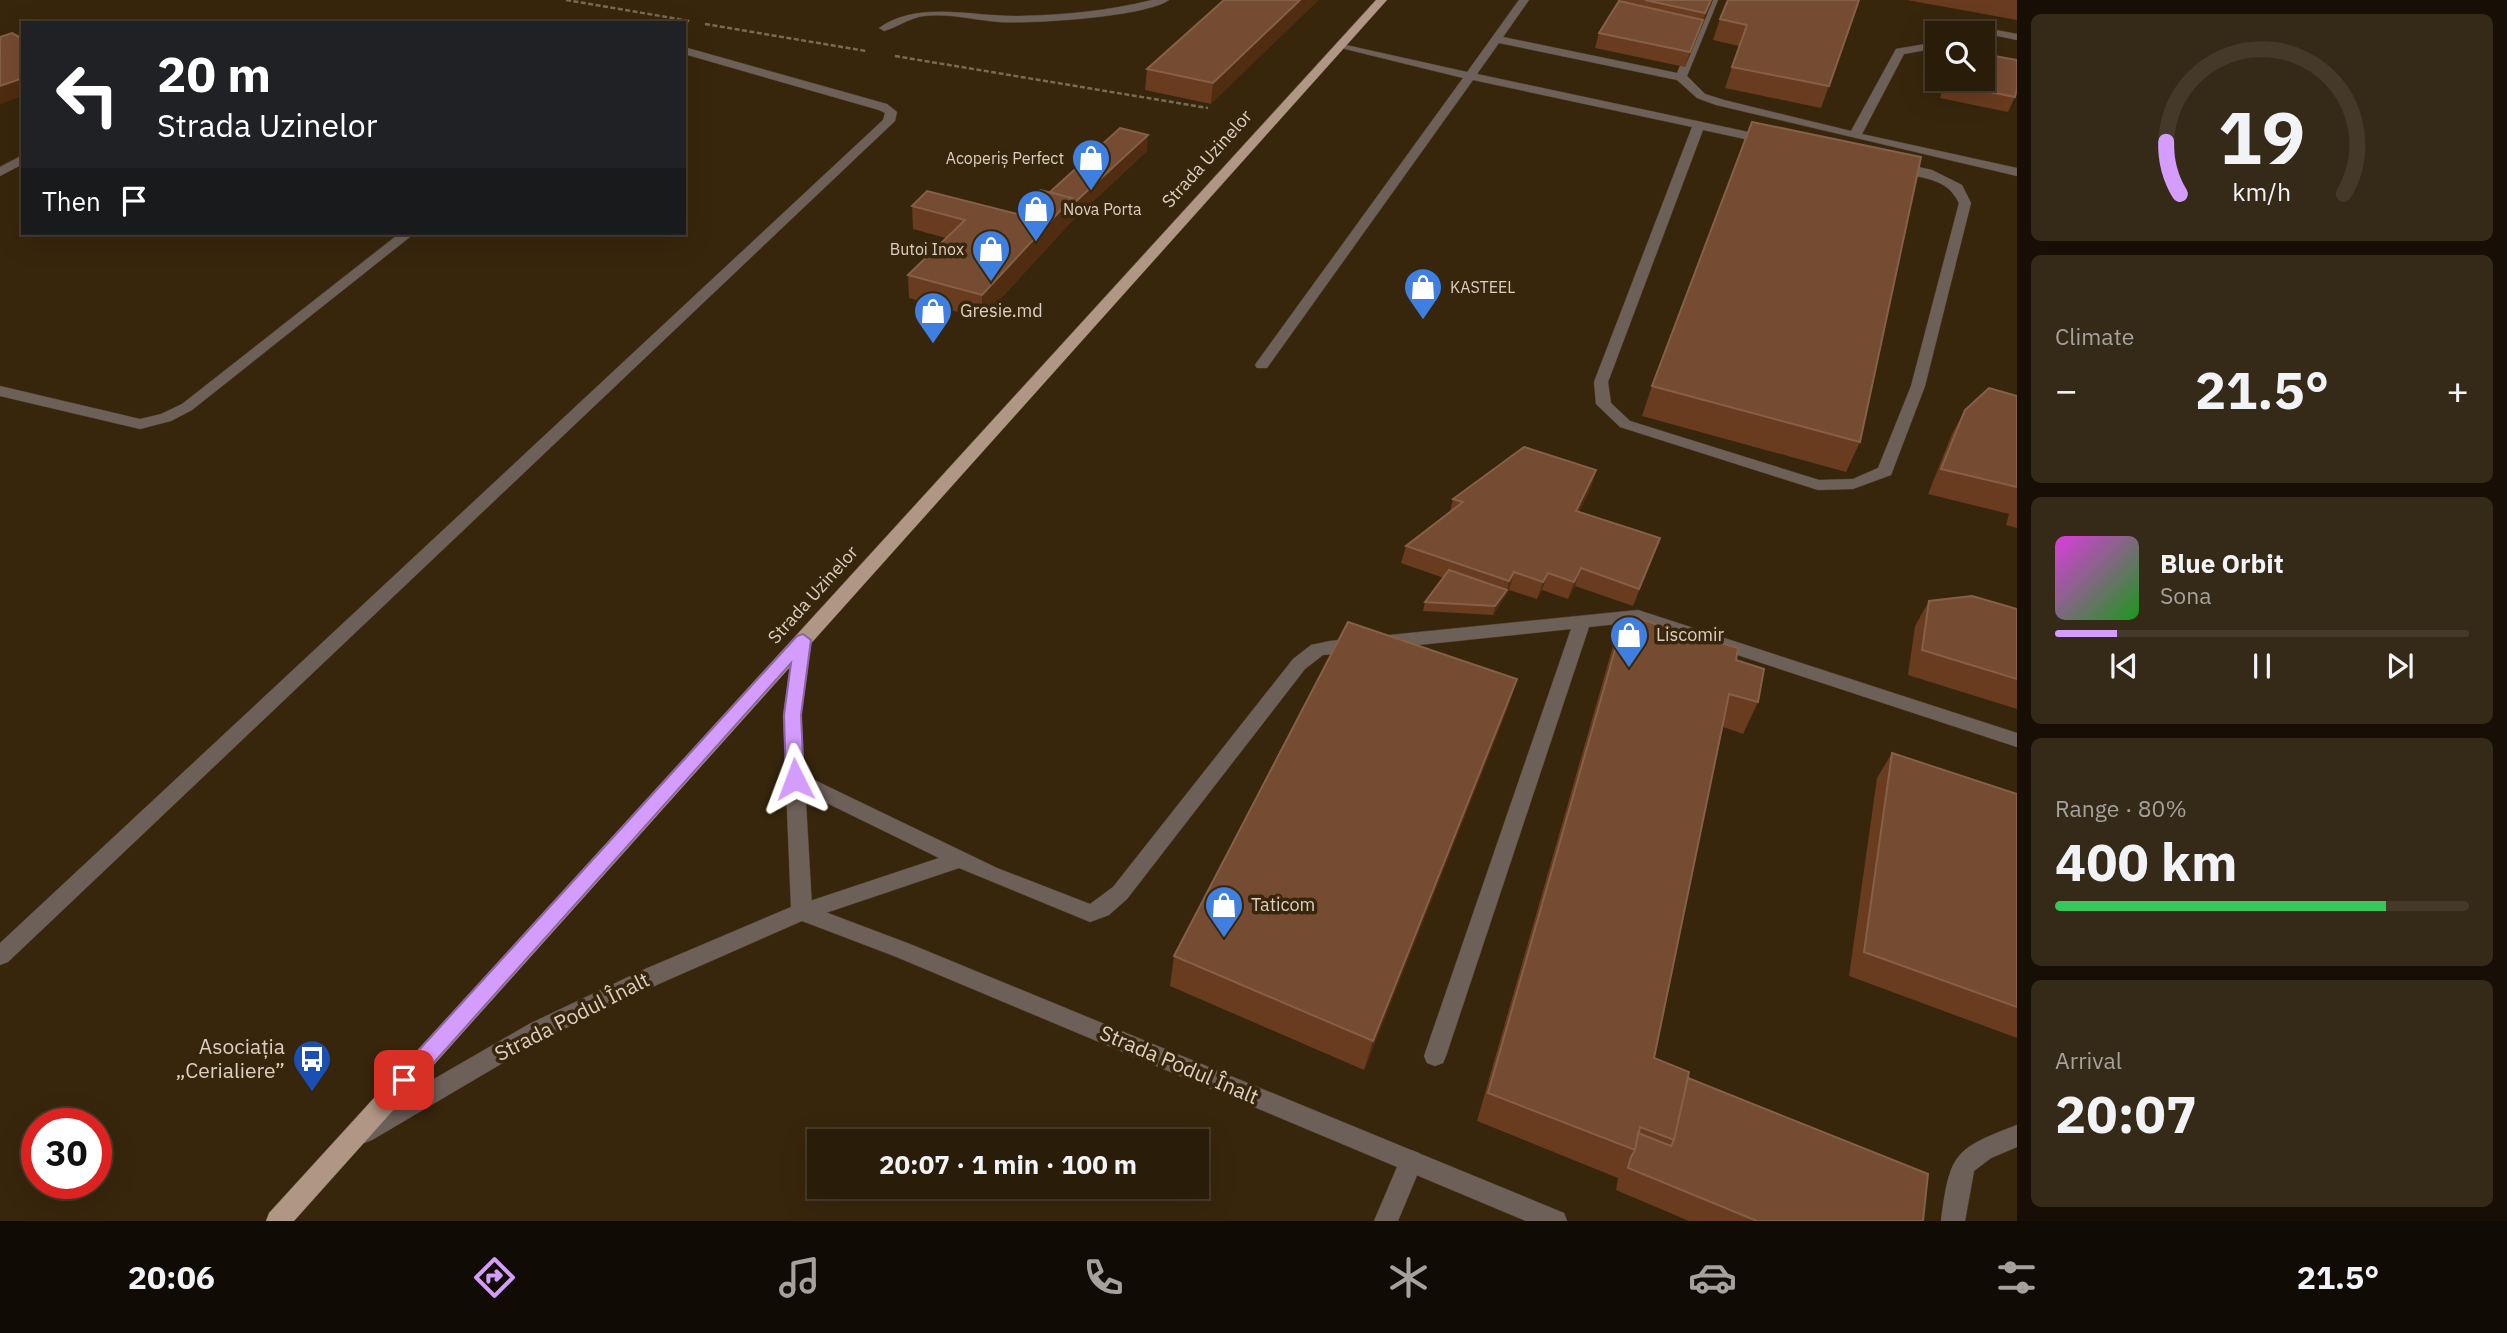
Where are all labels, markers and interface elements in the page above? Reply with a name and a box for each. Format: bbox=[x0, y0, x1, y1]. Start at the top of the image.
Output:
map controls bbox=[1925, 21, 1995, 91]
button: search bbox=[1925, 21, 1995, 91]
text: 20 m bbox=[157, 42, 271, 105]
icon: left bbox=[42, 49, 133, 140]
text: 19 bbox=[2218, 89, 2306, 184]
text: Strada Uzinelor bbox=[157, 104, 377, 146]
street label: Strada Uzinelor bbox=[1157, 105, 1257, 212]
shop icon: Acoperiș Perfect bbox=[1070, 137, 1112, 192]
place label: Acoperiș Perfect bbox=[946, 148, 1064, 168]
text: km/h bbox=[2233, 175, 2291, 208]
icon: arrive bbox=[115, 182, 153, 220]
text: Then bbox=[42, 184, 101, 218]
shop icon: Nova Porta bbox=[1015, 188, 1057, 243]
place label: Nova Porta bbox=[1063, 199, 1142, 219]
shop icon: Butoi Inox bbox=[970, 228, 1012, 283]
place label: Butoi Inox bbox=[890, 239, 964, 259]
shop icon: KASTEEL bbox=[1402, 266, 1444, 321]
place label: KASTEEL bbox=[1450, 277, 1515, 297]
shop icon: Gresie.md bbox=[912, 290, 954, 345]
place label: Gresie.md bbox=[960, 299, 1043, 322]
text: Climate bbox=[2055, 321, 2134, 351]
text: 21.5° bbox=[2195, 356, 2329, 423]
text: − bbox=[2055, 365, 2078, 414]
text: + bbox=[2446, 365, 2469, 414]
street label: Strada Uzinelor bbox=[763, 541, 863, 648]
text: Blue Orbit bbox=[2160, 546, 2284, 580]
text: Sona bbox=[2160, 580, 2212, 610]
shop icon: Liscomir bbox=[1608, 614, 1650, 669]
place label: Liscomir bbox=[1656, 623, 1725, 646]
icon: previous bbox=[2105, 647, 2143, 685]
icon: pause bbox=[2243, 647, 2281, 685]
icon: next bbox=[2381, 647, 2419, 685]
position arrow bbox=[758, 742, 832, 816]
text: Range · 80% bbox=[2055, 793, 2187, 823]
text: 400 km bbox=[2055, 828, 2237, 895]
shop icon: Taticom bbox=[1203, 884, 1245, 939]
place label: Taticom bbox=[1251, 893, 1315, 916]
street label: Strada Podul Înalt bbox=[489, 965, 654, 1067]
street label: Strada Podul Înalt bbox=[1096, 1018, 1263, 1110]
place label: Asociația „Cerialiere” bbox=[176, 1032, 285, 1084]
bus stop icon: Asociația „Cerialiere” bbox=[291, 1038, 333, 1093]
text: Arrival bbox=[2055, 1045, 2122, 1075]
pin bbox=[374, 1050, 434, 1110]
icon: arrive bbox=[385, 1061, 423, 1099]
text: 20:07 bbox=[2055, 1080, 2197, 1147]
speed limit sign: 30 bbox=[21, 1108, 112, 1199]
text: 20:07 · 1 min · 100 m bbox=[879, 1147, 1137, 1181]
icon: directions bbox=[470, 1253, 519, 1302]
icon: music bbox=[775, 1253, 824, 1302]
icon: phone bbox=[1079, 1253, 1128, 1302]
icon: climate bbox=[1384, 1253, 1433, 1302]
icon: car bbox=[1688, 1253, 1737, 1302]
icon: filters bbox=[1992, 1253, 2041, 1302]
text: 20:06 bbox=[128, 1256, 215, 1298]
text: 21.5° bbox=[2297, 1256, 2379, 1298]

